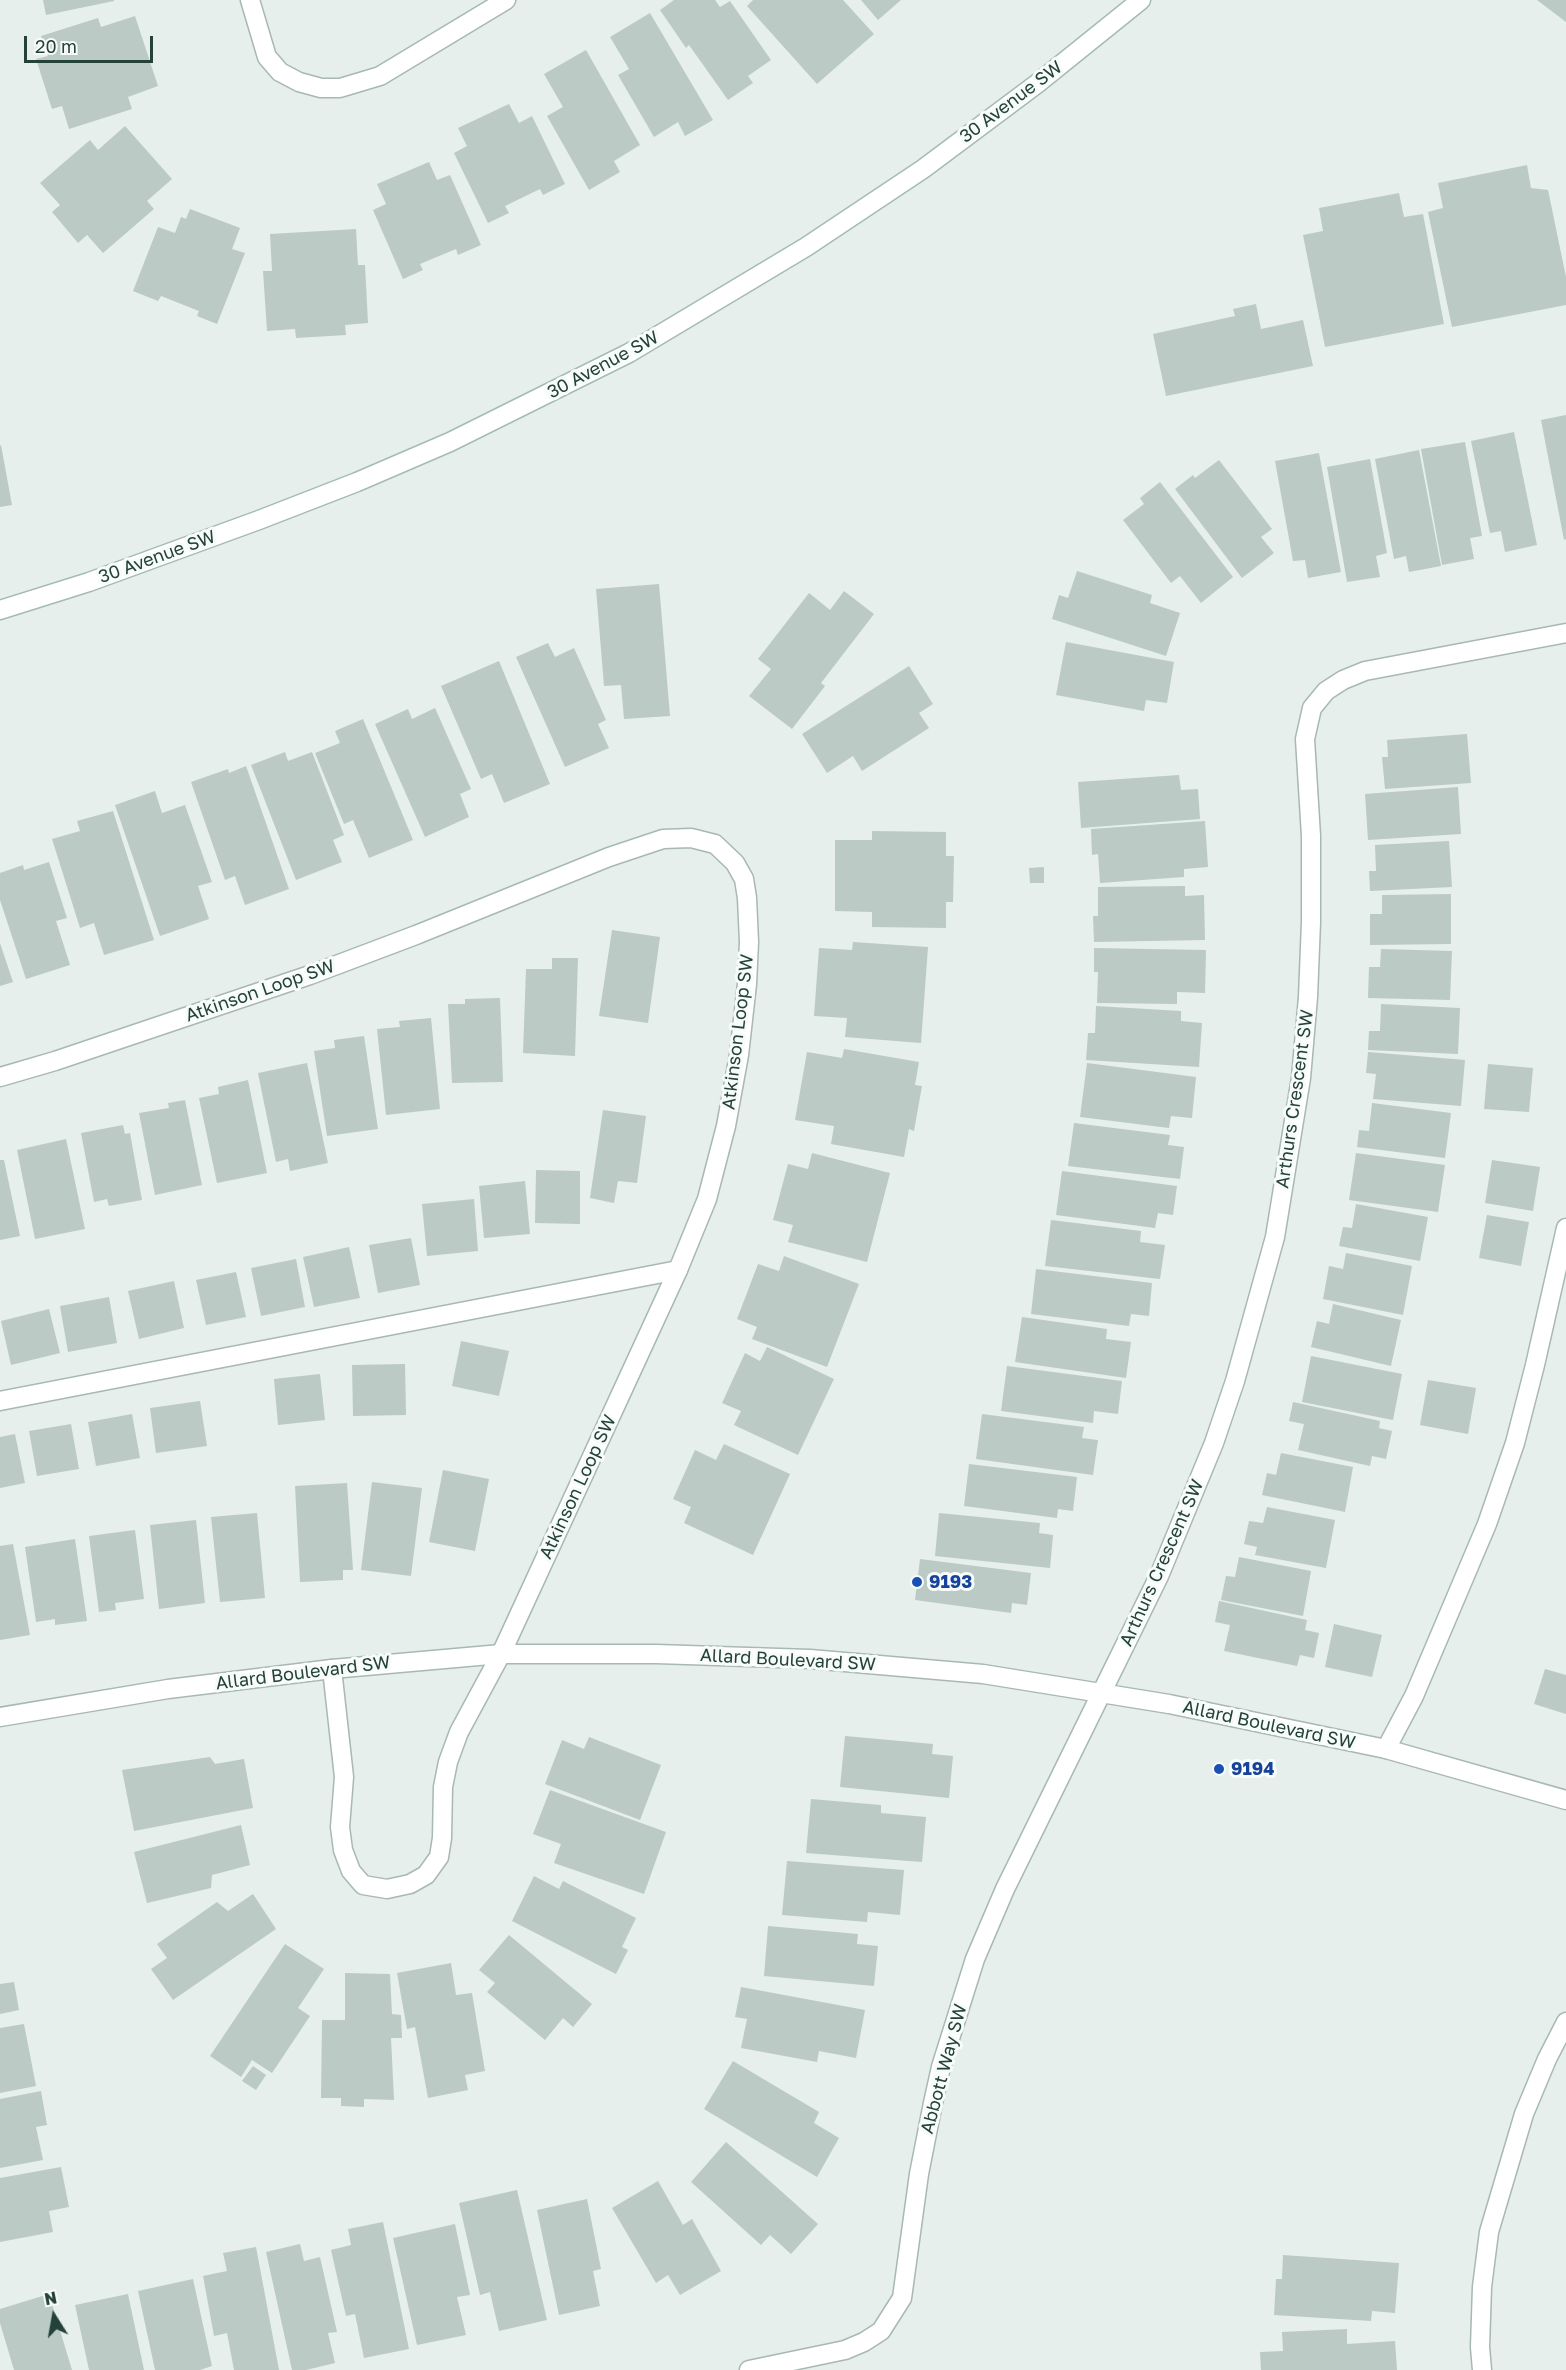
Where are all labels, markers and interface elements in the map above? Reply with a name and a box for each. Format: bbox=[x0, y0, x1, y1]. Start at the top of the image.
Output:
scale bar bbox=[27, 24, 156, 62]
text: 20 m bbox=[35, 35, 77, 57]
street label: 30 Avenue SW bbox=[955, 56, 1067, 148]
street label: 30 Avenue SW bbox=[544, 327, 662, 403]
street label: 30 Avenue SW bbox=[96, 526, 218, 588]
street label: Atkinson Loop SW bbox=[718, 953, 758, 1111]
street label: Atkinson Loop SW bbox=[183, 955, 337, 1027]
street label: Arthurs Crescent SW bbox=[1272, 1008, 1318, 1190]
street label: Atkinson Loop SW bbox=[535, 1412, 621, 1562]
street label: Arthurs Crescent SW bbox=[1115, 1476, 1209, 1650]
place label: 9193 bbox=[929, 1571, 972, 1593]
marker: 9193 bbox=[910, 1575, 924, 1589]
street label: Allard Boulevard SW bbox=[700, 1645, 876, 1675]
street label: Allard Boulevard SW bbox=[214, 1652, 392, 1694]
street label: Allard Boulevard SW bbox=[1181, 1696, 1357, 1754]
place label: 9194 bbox=[1231, 1758, 1274, 1780]
marker: 9194 bbox=[1212, 1762, 1226, 1776]
street label: Abbott Way SW bbox=[916, 2002, 972, 2136]
north arrow bbox=[24, 2286, 84, 2346]
text: N bbox=[43, 2287, 58, 2309]

